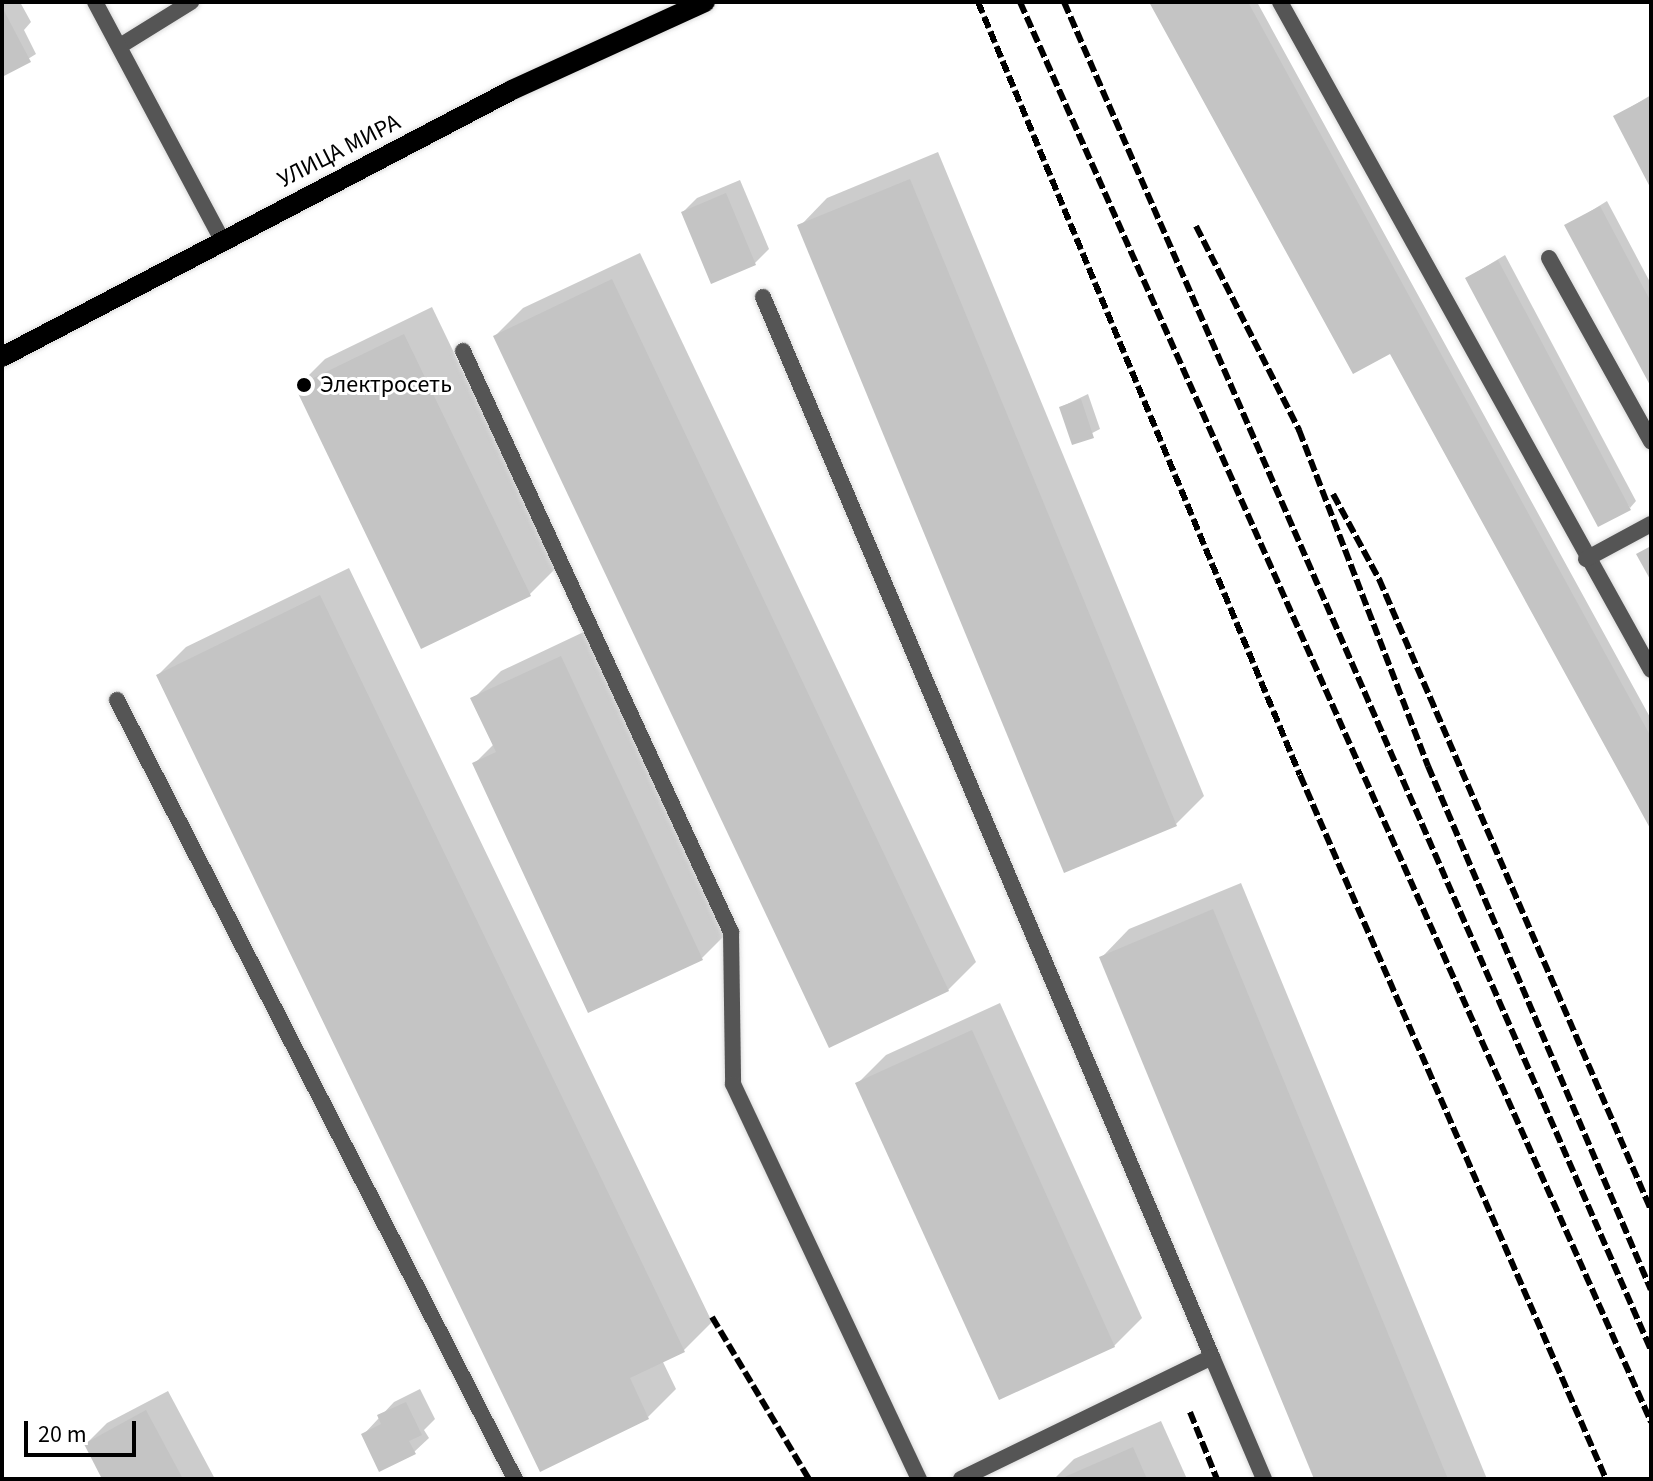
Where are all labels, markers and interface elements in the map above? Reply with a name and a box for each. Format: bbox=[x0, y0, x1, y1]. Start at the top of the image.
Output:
street label: УЛИЦА МИРА bbox=[273, 108, 405, 194]
place label: Электросеть bbox=[320, 371, 452, 399]
marker: Электросеть bbox=[295, 376, 313, 394]
scale bar bbox=[28, 1405, 140, 1455]
text: 20 m bbox=[38, 1417, 87, 1452]

